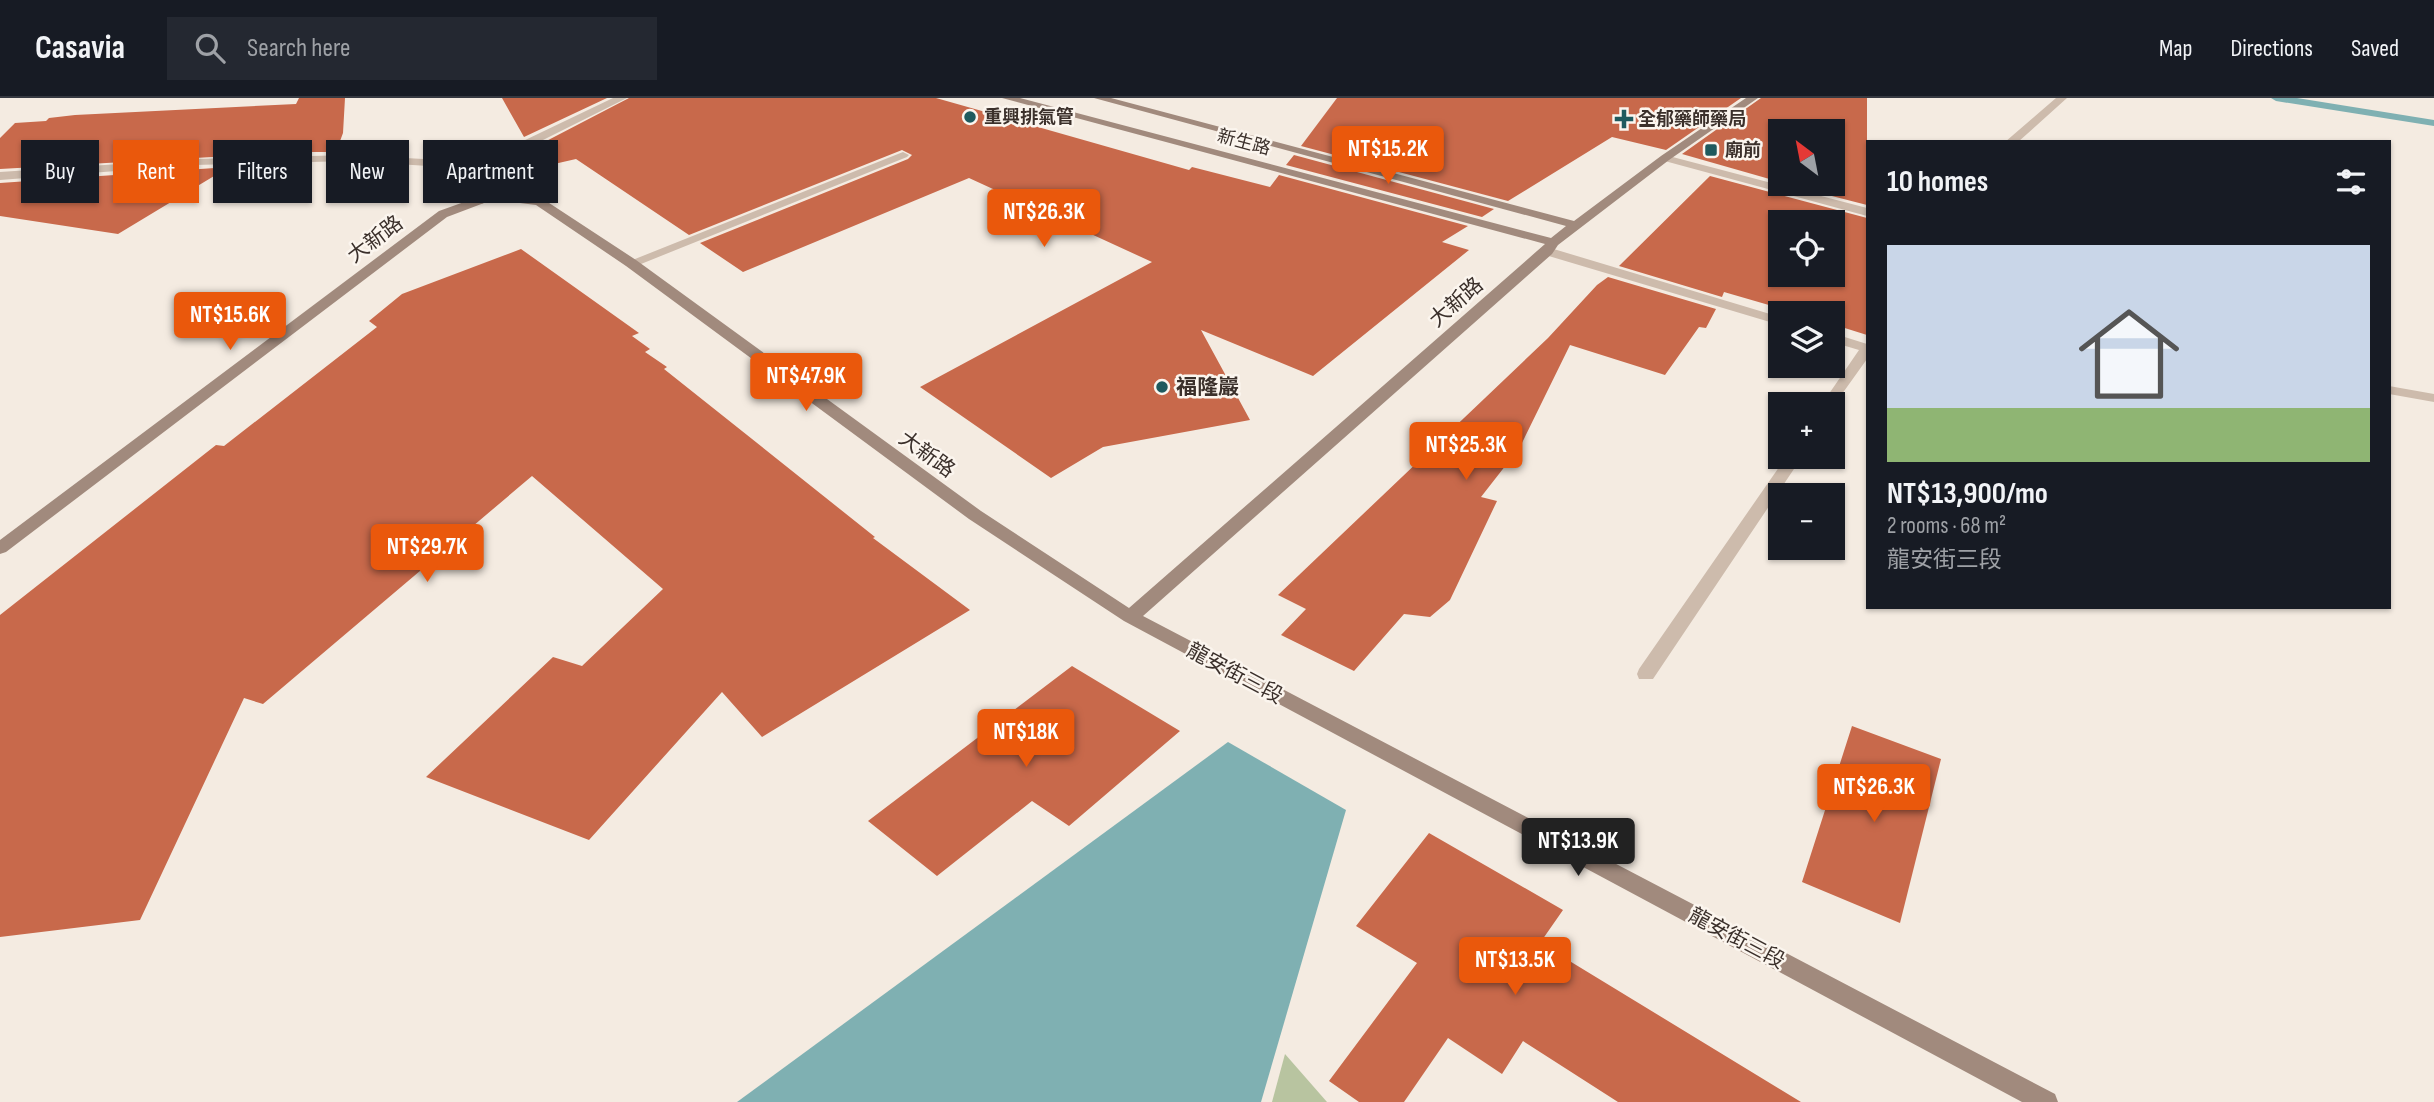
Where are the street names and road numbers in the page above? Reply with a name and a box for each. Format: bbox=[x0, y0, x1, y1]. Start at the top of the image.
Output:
street label: 新生路 bbox=[1215, 125, 1273, 160]
street label: 大新路 bbox=[343, 210, 408, 268]
street label: 大新路 bbox=[1424, 272, 1488, 332]
street label: 大新路 bbox=[894, 426, 960, 483]
street label: 龍安街三段 bbox=[1183, 638, 1287, 709]
street label: 龍安街三段 bbox=[1685, 903, 1789, 974]

